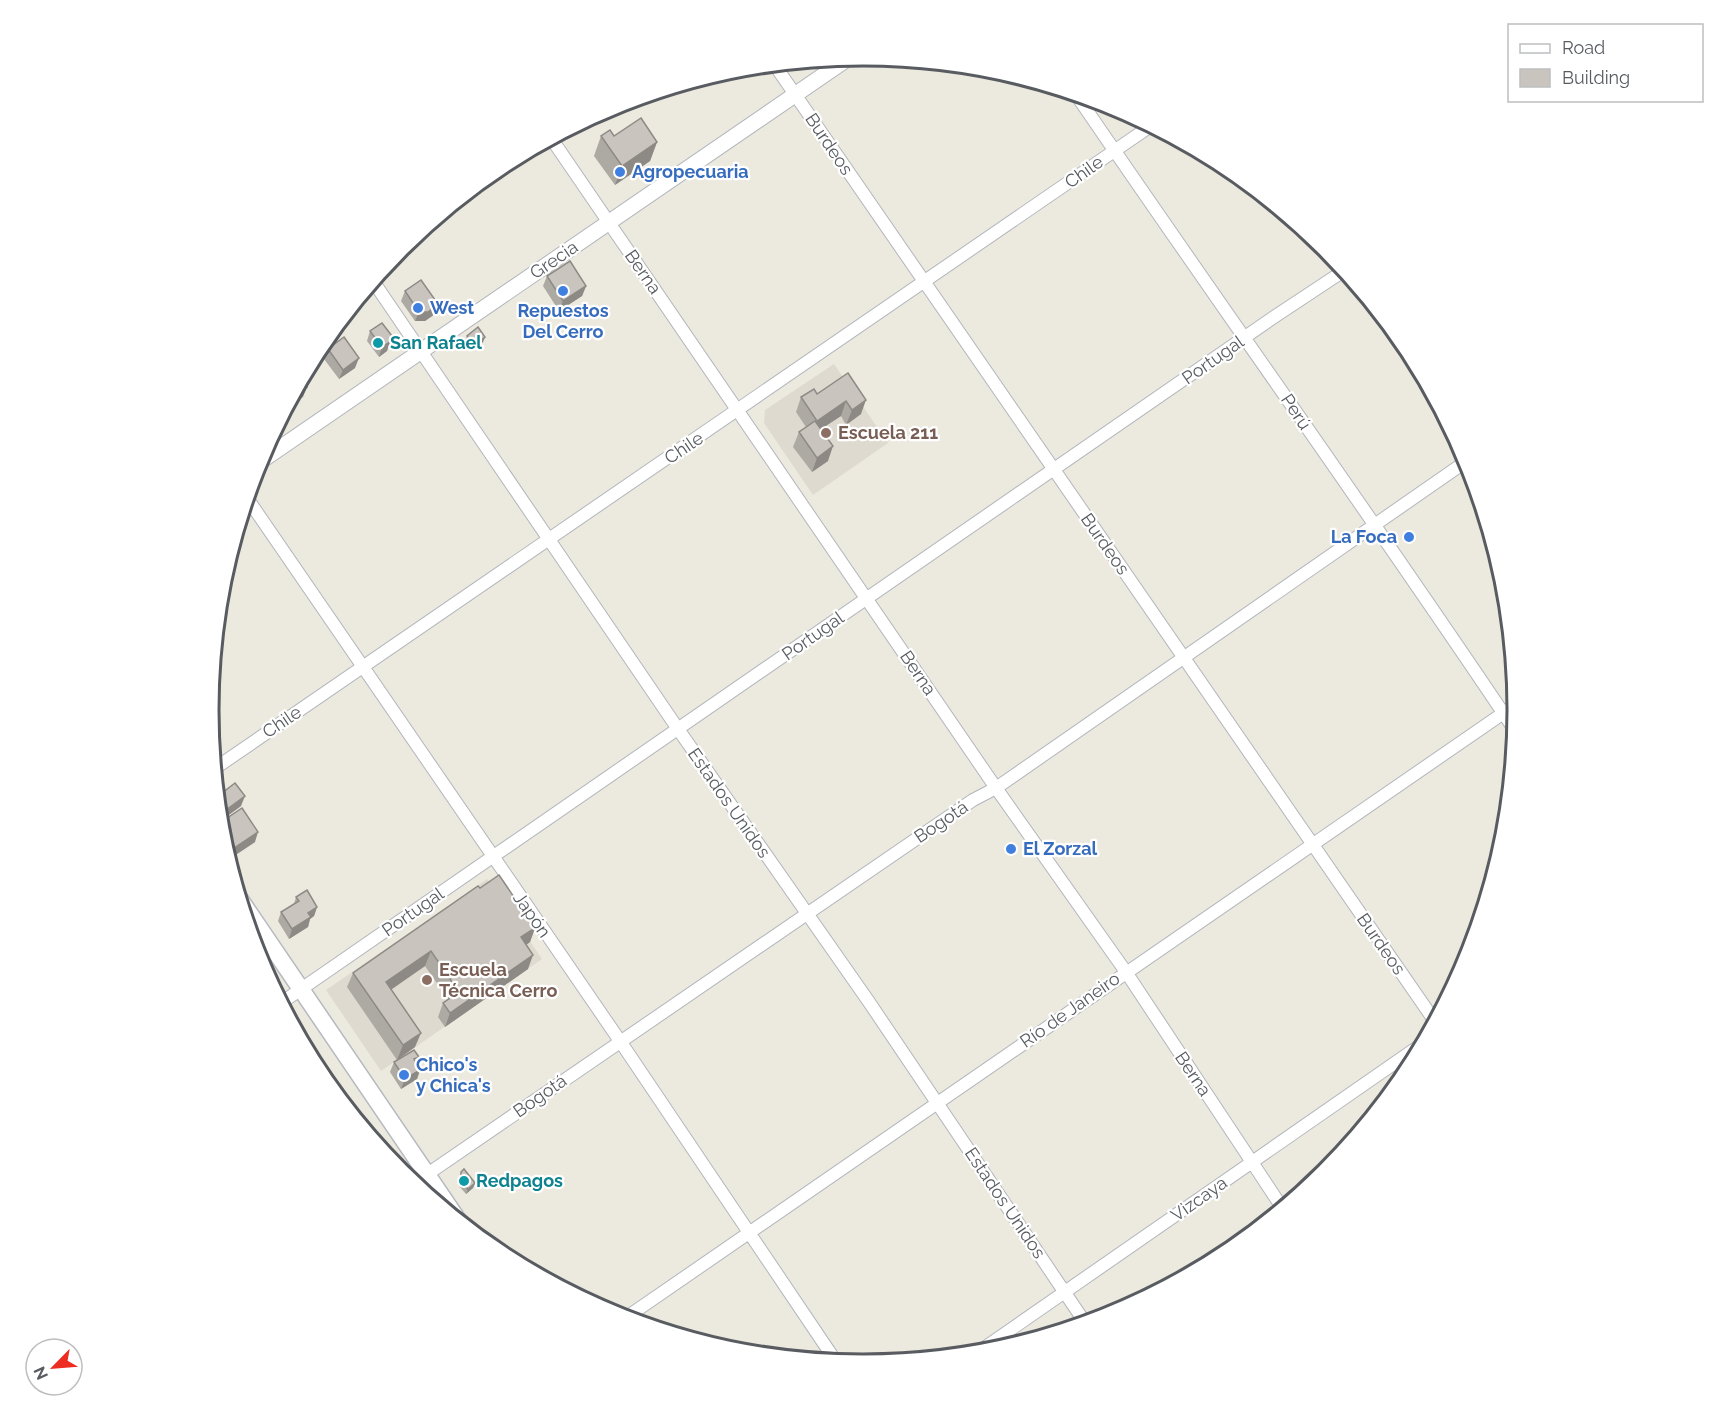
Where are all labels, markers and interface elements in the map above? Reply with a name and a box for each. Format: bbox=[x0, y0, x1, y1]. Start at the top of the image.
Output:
legend bbox=[1508, 24, 1703, 102]
text: Road bbox=[1562, 37, 1605, 58]
text: Building bbox=[1562, 67, 1630, 88]
street label: Burdeos bbox=[801, 109, 858, 179]
street label: Chile bbox=[1060, 151, 1107, 192]
place label: Agropecuaria bbox=[632, 161, 749, 182]
marker: Agropecuaria bbox=[613, 165, 627, 179]
street label: Grecia bbox=[526, 236, 582, 283]
street label: Berna bbox=[621, 246, 666, 298]
marker: Repuestos Del Cerro bbox=[556, 284, 570, 298]
place label: West bbox=[430, 297, 474, 318]
place label: Repuestos Del Cerro bbox=[517, 300, 609, 342]
marker: West bbox=[411, 301, 425, 315]
street label: Portugal bbox=[1178, 331, 1248, 388]
place label: San Rafael bbox=[390, 332, 482, 353]
marker: San Rafael bbox=[371, 336, 385, 350]
street label: Perú bbox=[1277, 390, 1316, 434]
place label: Escuela 211 bbox=[838, 422, 938, 443]
marker: Escuela 211 bbox=[819, 426, 833, 440]
street label: Chile bbox=[660, 427, 707, 468]
street label: Burdeos bbox=[1077, 509, 1134, 579]
place label: La Foca bbox=[1331, 526, 1397, 547]
marker: La Foca bbox=[1402, 530, 1416, 544]
street label: Portugal bbox=[778, 607, 848, 664]
street label: Berna bbox=[896, 646, 941, 699]
street label: Chile bbox=[258, 701, 305, 742]
street label: Estados Unidos bbox=[684, 744, 775, 862]
street label: Bogotá bbox=[910, 796, 972, 847]
place label: El Zorzal bbox=[1023, 838, 1097, 859]
marker: El Zorzal bbox=[1004, 842, 1018, 856]
street label: Portugal bbox=[378, 883, 448, 940]
street label: Japón bbox=[509, 888, 556, 941]
street label: Burdeos bbox=[1353, 909, 1410, 979]
place label: Escuela Técnica Cerro bbox=[439, 959, 557, 1001]
street label: Río de Janeiro bbox=[1016, 967, 1124, 1052]
marker: Escuela Técnica Cerro bbox=[420, 973, 434, 987]
street label: Berna bbox=[1171, 1047, 1216, 1100]
place label: Chico's y Chica's bbox=[416, 1054, 491, 1096]
marker: Chico's y Chica's bbox=[397, 1068, 411, 1082]
street label: Bogotá bbox=[509, 1070, 570, 1121]
street label: Estados Unidos bbox=[961, 1143, 1050, 1262]
place label: Redpagos bbox=[476, 1170, 563, 1191]
street label: Vizcaya bbox=[1167, 1172, 1231, 1225]
marker: Redpagos bbox=[457, 1174, 471, 1188]
north arrow bbox=[24, 1337, 84, 1397]
text: N bbox=[30, 1364, 52, 1383]

